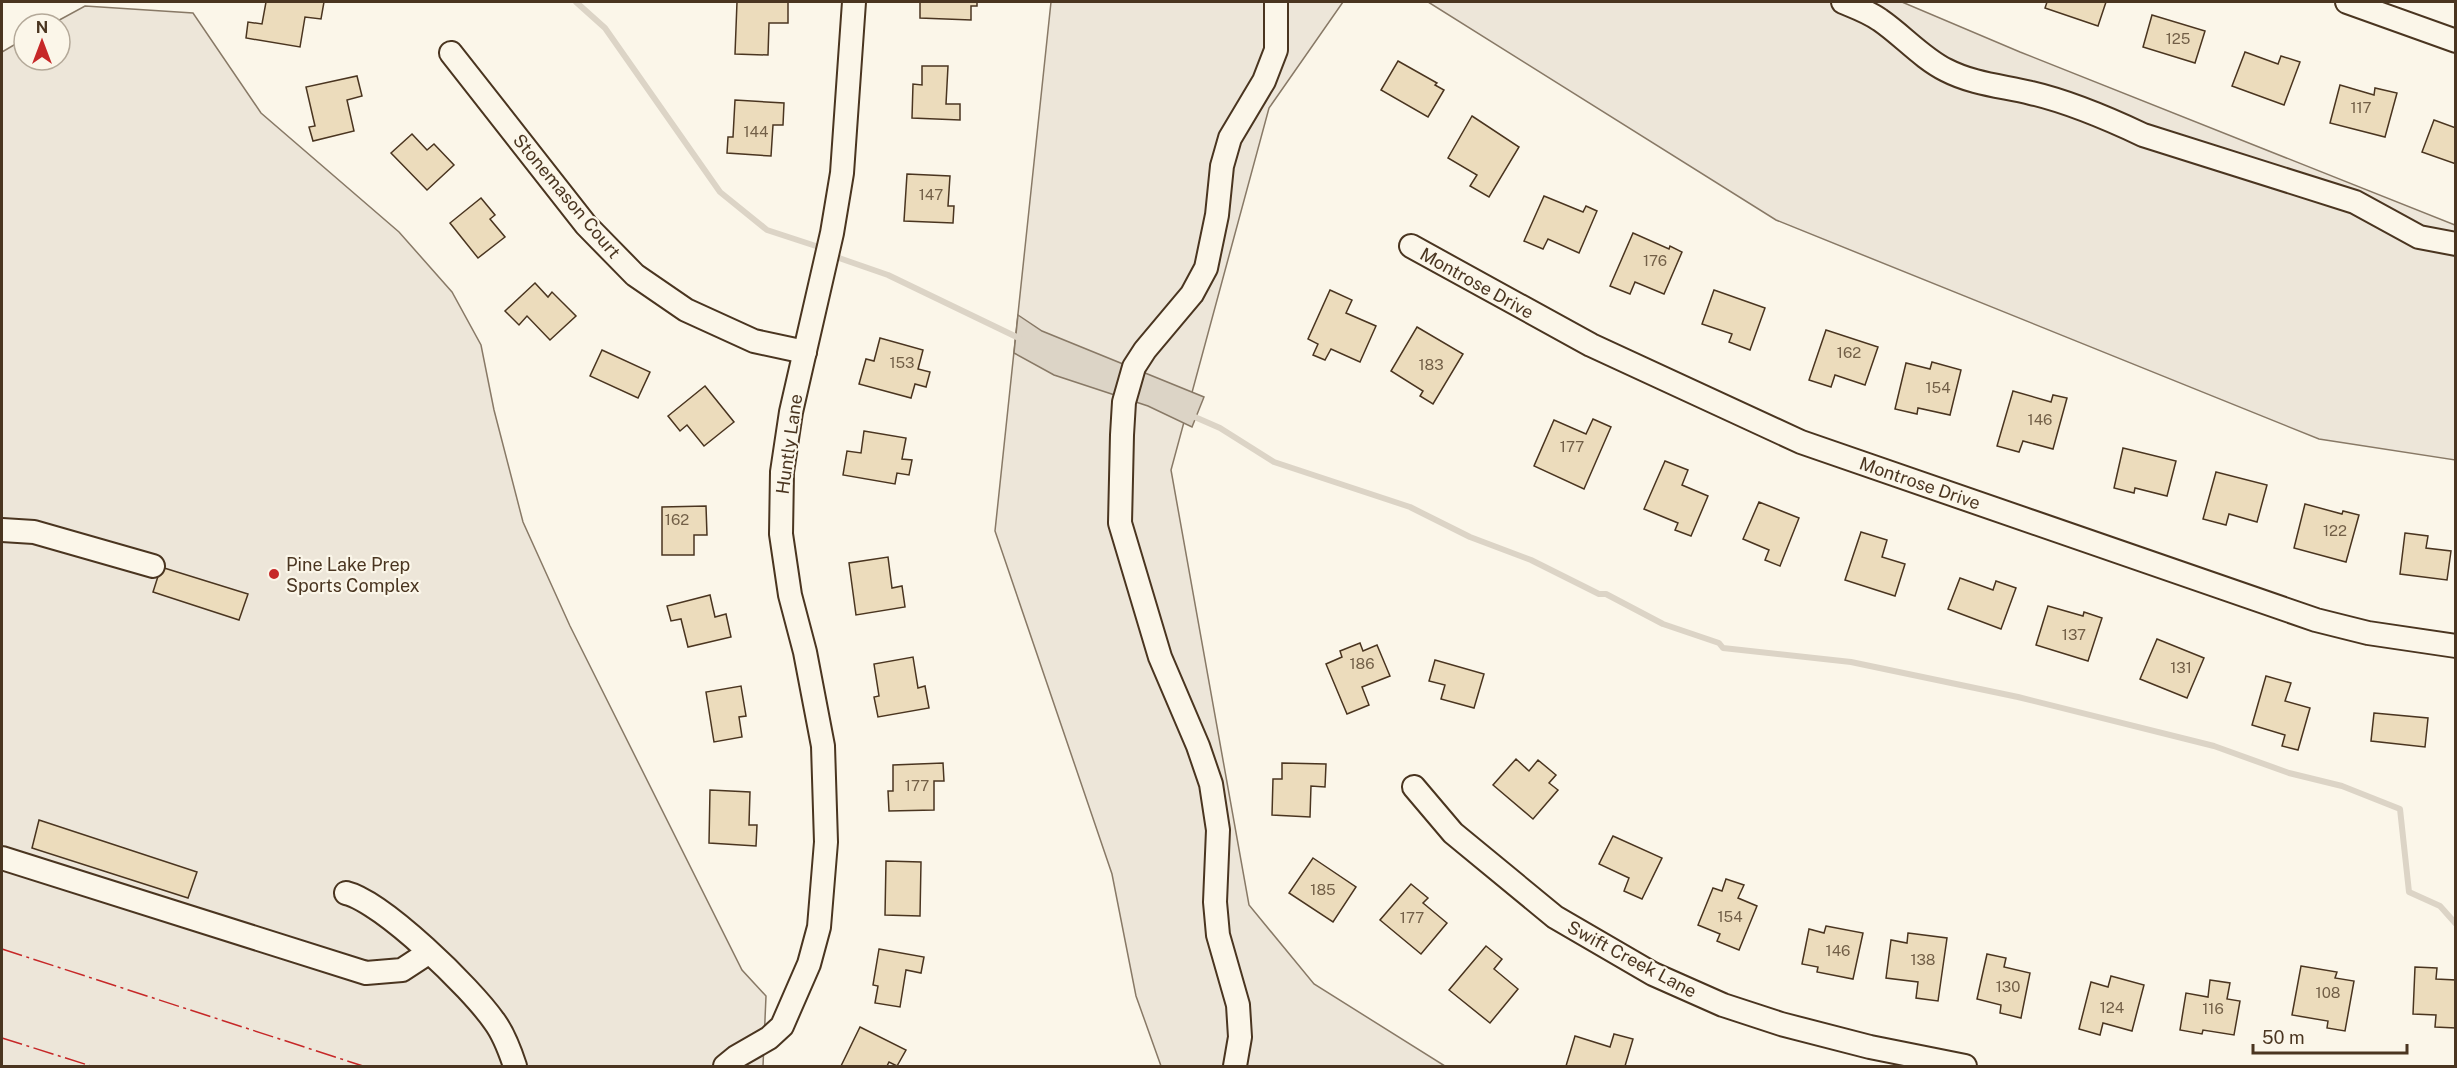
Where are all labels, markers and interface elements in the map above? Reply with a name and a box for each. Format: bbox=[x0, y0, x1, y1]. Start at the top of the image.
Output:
north arrow bbox=[12, 12, 72, 72]
text: N bbox=[36, 18, 48, 37]
house number: 125 bbox=[2166, 30, 2190, 47]
house number: 117 bbox=[2350, 99, 2372, 116]
house number: 144 bbox=[744, 123, 768, 140]
street label: Stonemason Court bbox=[509, 130, 625, 262]
house number: 147 bbox=[919, 186, 943, 203]
street label: Montrose Drive bbox=[1417, 243, 1537, 323]
house number: 176 bbox=[1643, 252, 1667, 269]
house number: 162 bbox=[1837, 344, 1861, 361]
house number: 153 bbox=[889, 354, 915, 371]
house number: 183 bbox=[1418, 356, 1444, 373]
house number: 154 bbox=[1925, 379, 1951, 396]
street label: Huntly Lane bbox=[772, 393, 806, 495]
house number: 146 bbox=[2028, 411, 2052, 428]
house number: 177 bbox=[1560, 438, 1584, 455]
street label: Montrose Drive bbox=[1857, 452, 1983, 514]
house number: 162 bbox=[665, 511, 689, 528]
house number: 122 bbox=[2323, 522, 2347, 539]
place label: Pine Lake Prep Sports Complex bbox=[286, 554, 420, 596]
marker: Pine Lake Prep Sports Complex bbox=[267, 567, 281, 581]
house number: 137 bbox=[2062, 626, 2086, 643]
house number: 186 bbox=[1349, 655, 1375, 672]
house number: 131 bbox=[2170, 659, 2192, 676]
house number: 177 bbox=[905, 777, 929, 794]
house number: 185 bbox=[1310, 881, 1336, 898]
house number: 154 bbox=[1717, 908, 1743, 925]
house number: 177 bbox=[1400, 909, 1424, 926]
street label: Swift Creek Lane bbox=[1564, 916, 1700, 1002]
house number: 146 bbox=[1826, 942, 1850, 959]
house number: 138 bbox=[1910, 951, 1936, 968]
house number: 130 bbox=[1996, 978, 2020, 995]
house number: 108 bbox=[2316, 984, 2340, 1001]
house number: 124 bbox=[2100, 999, 2124, 1016]
house number: 116 bbox=[2202, 1000, 2224, 1017]
scale bar bbox=[2253, 1017, 2408, 1055]
text: 50 m bbox=[2262, 1027, 2305, 1048]

